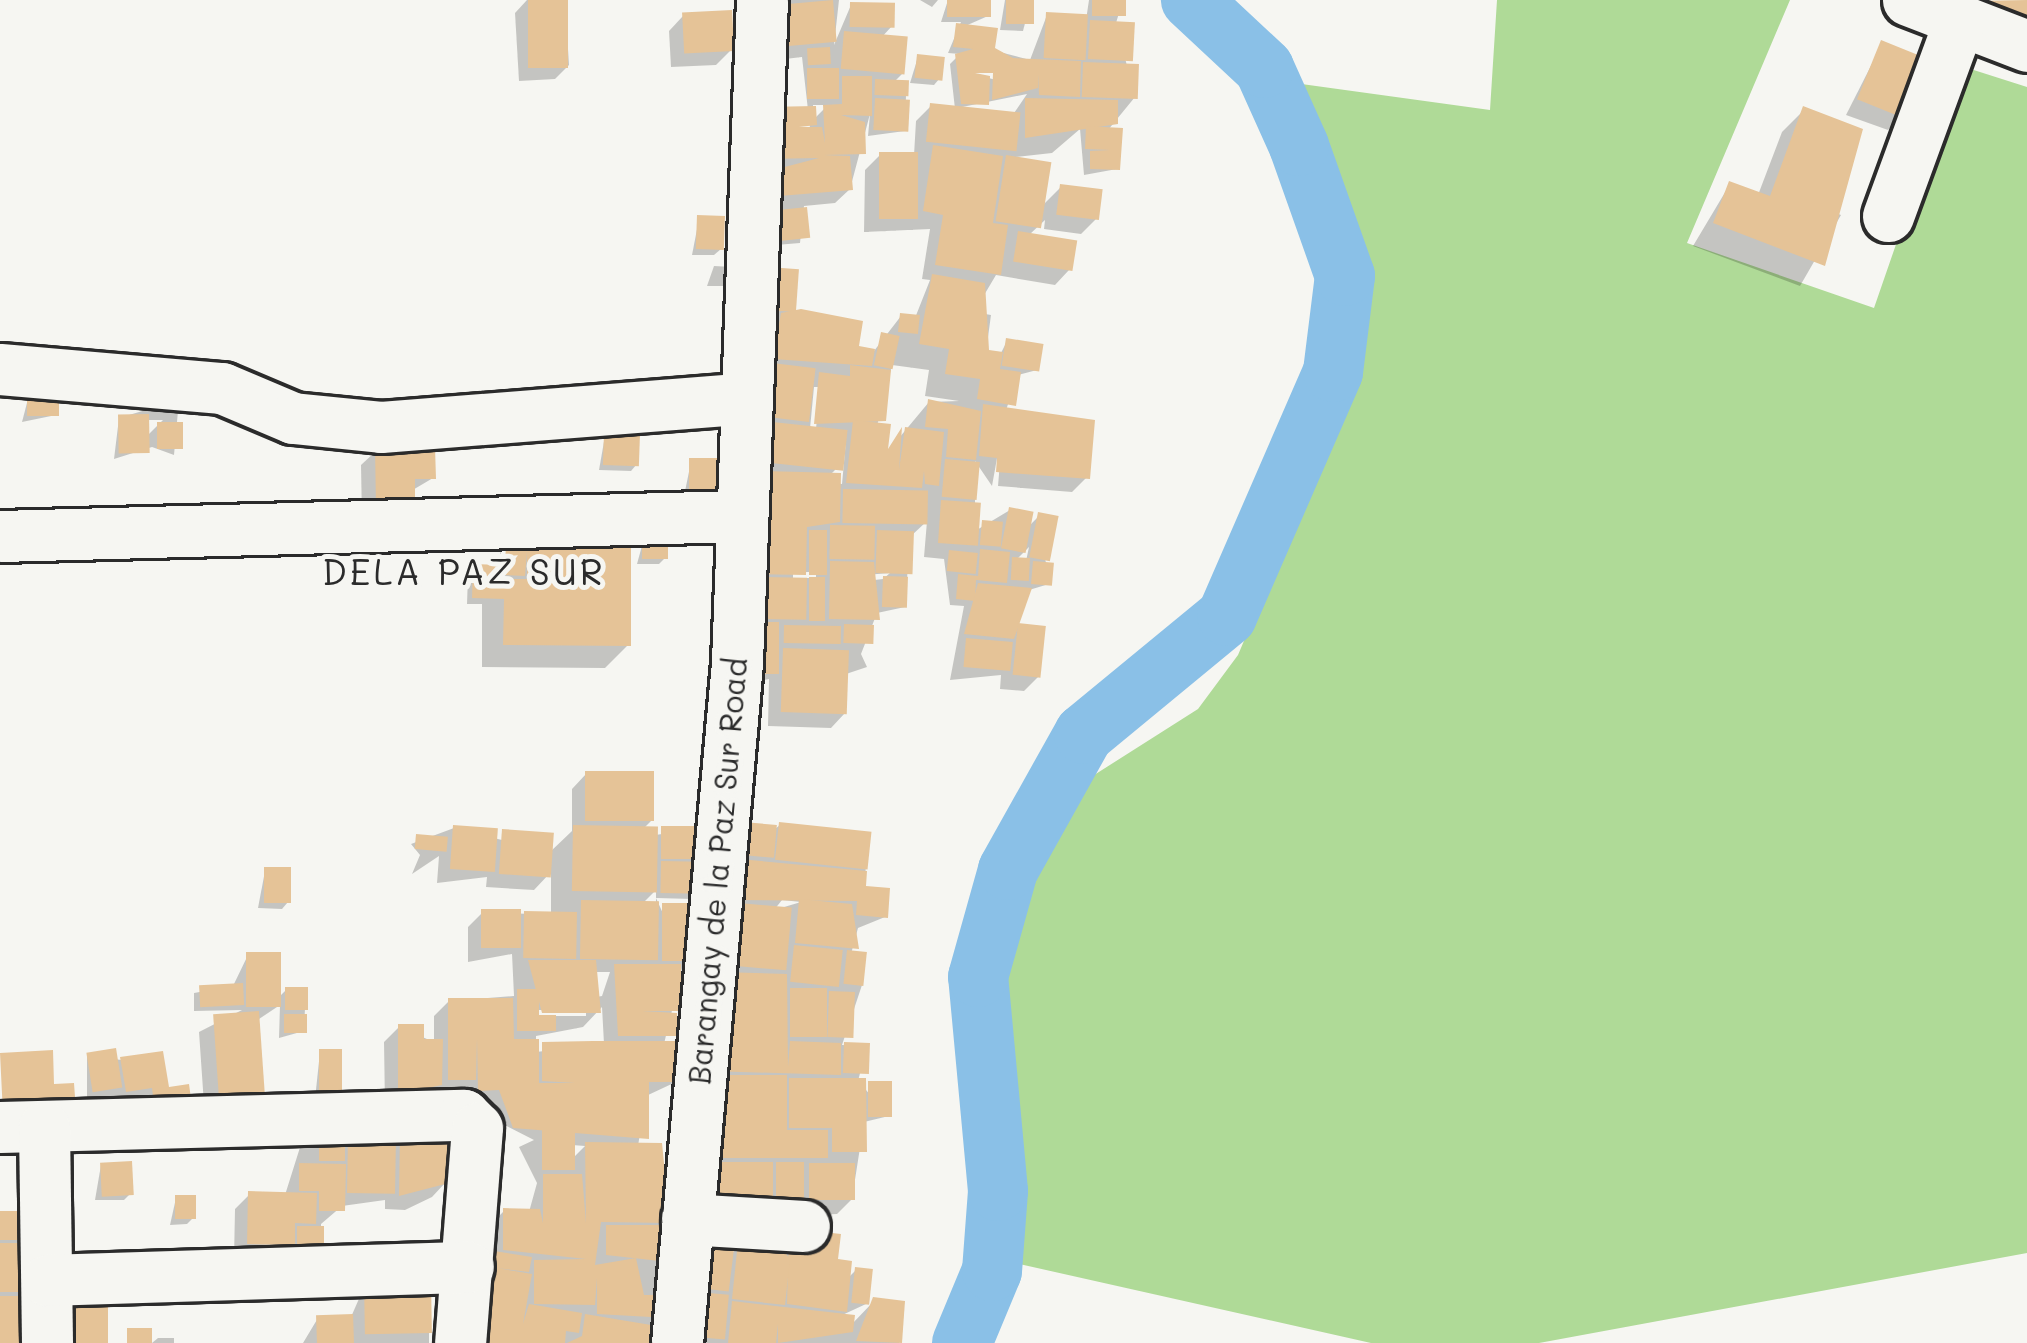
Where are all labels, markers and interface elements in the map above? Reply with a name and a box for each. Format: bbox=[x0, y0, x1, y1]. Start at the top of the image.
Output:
district label: DELA PAZ SUR bbox=[322, 549, 606, 593]
street label: Barangay de la Paz Sur Road bbox=[680, 656, 754, 1086]

